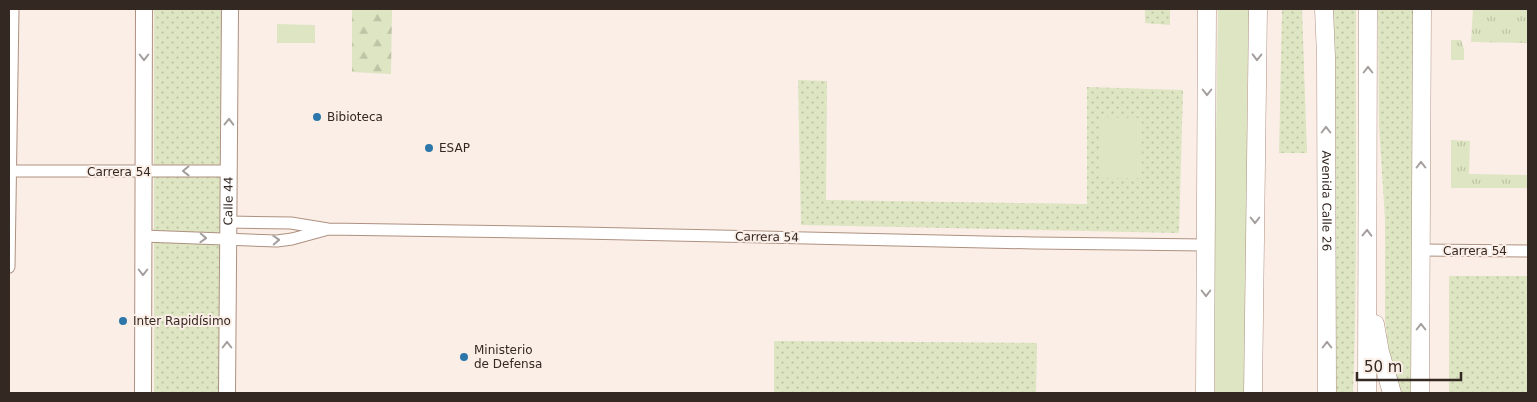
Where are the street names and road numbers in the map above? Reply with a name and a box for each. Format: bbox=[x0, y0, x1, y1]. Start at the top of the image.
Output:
street label: Avenida Calle 26 bbox=[1319, 151, 1334, 251]
street label: Carrera 54 bbox=[87, 165, 151, 179]
street label: Calle 44 bbox=[221, 176, 236, 226]
street label: Carrera 54 bbox=[735, 229, 799, 245]
street label: Carrera 54 bbox=[1443, 244, 1507, 258]

